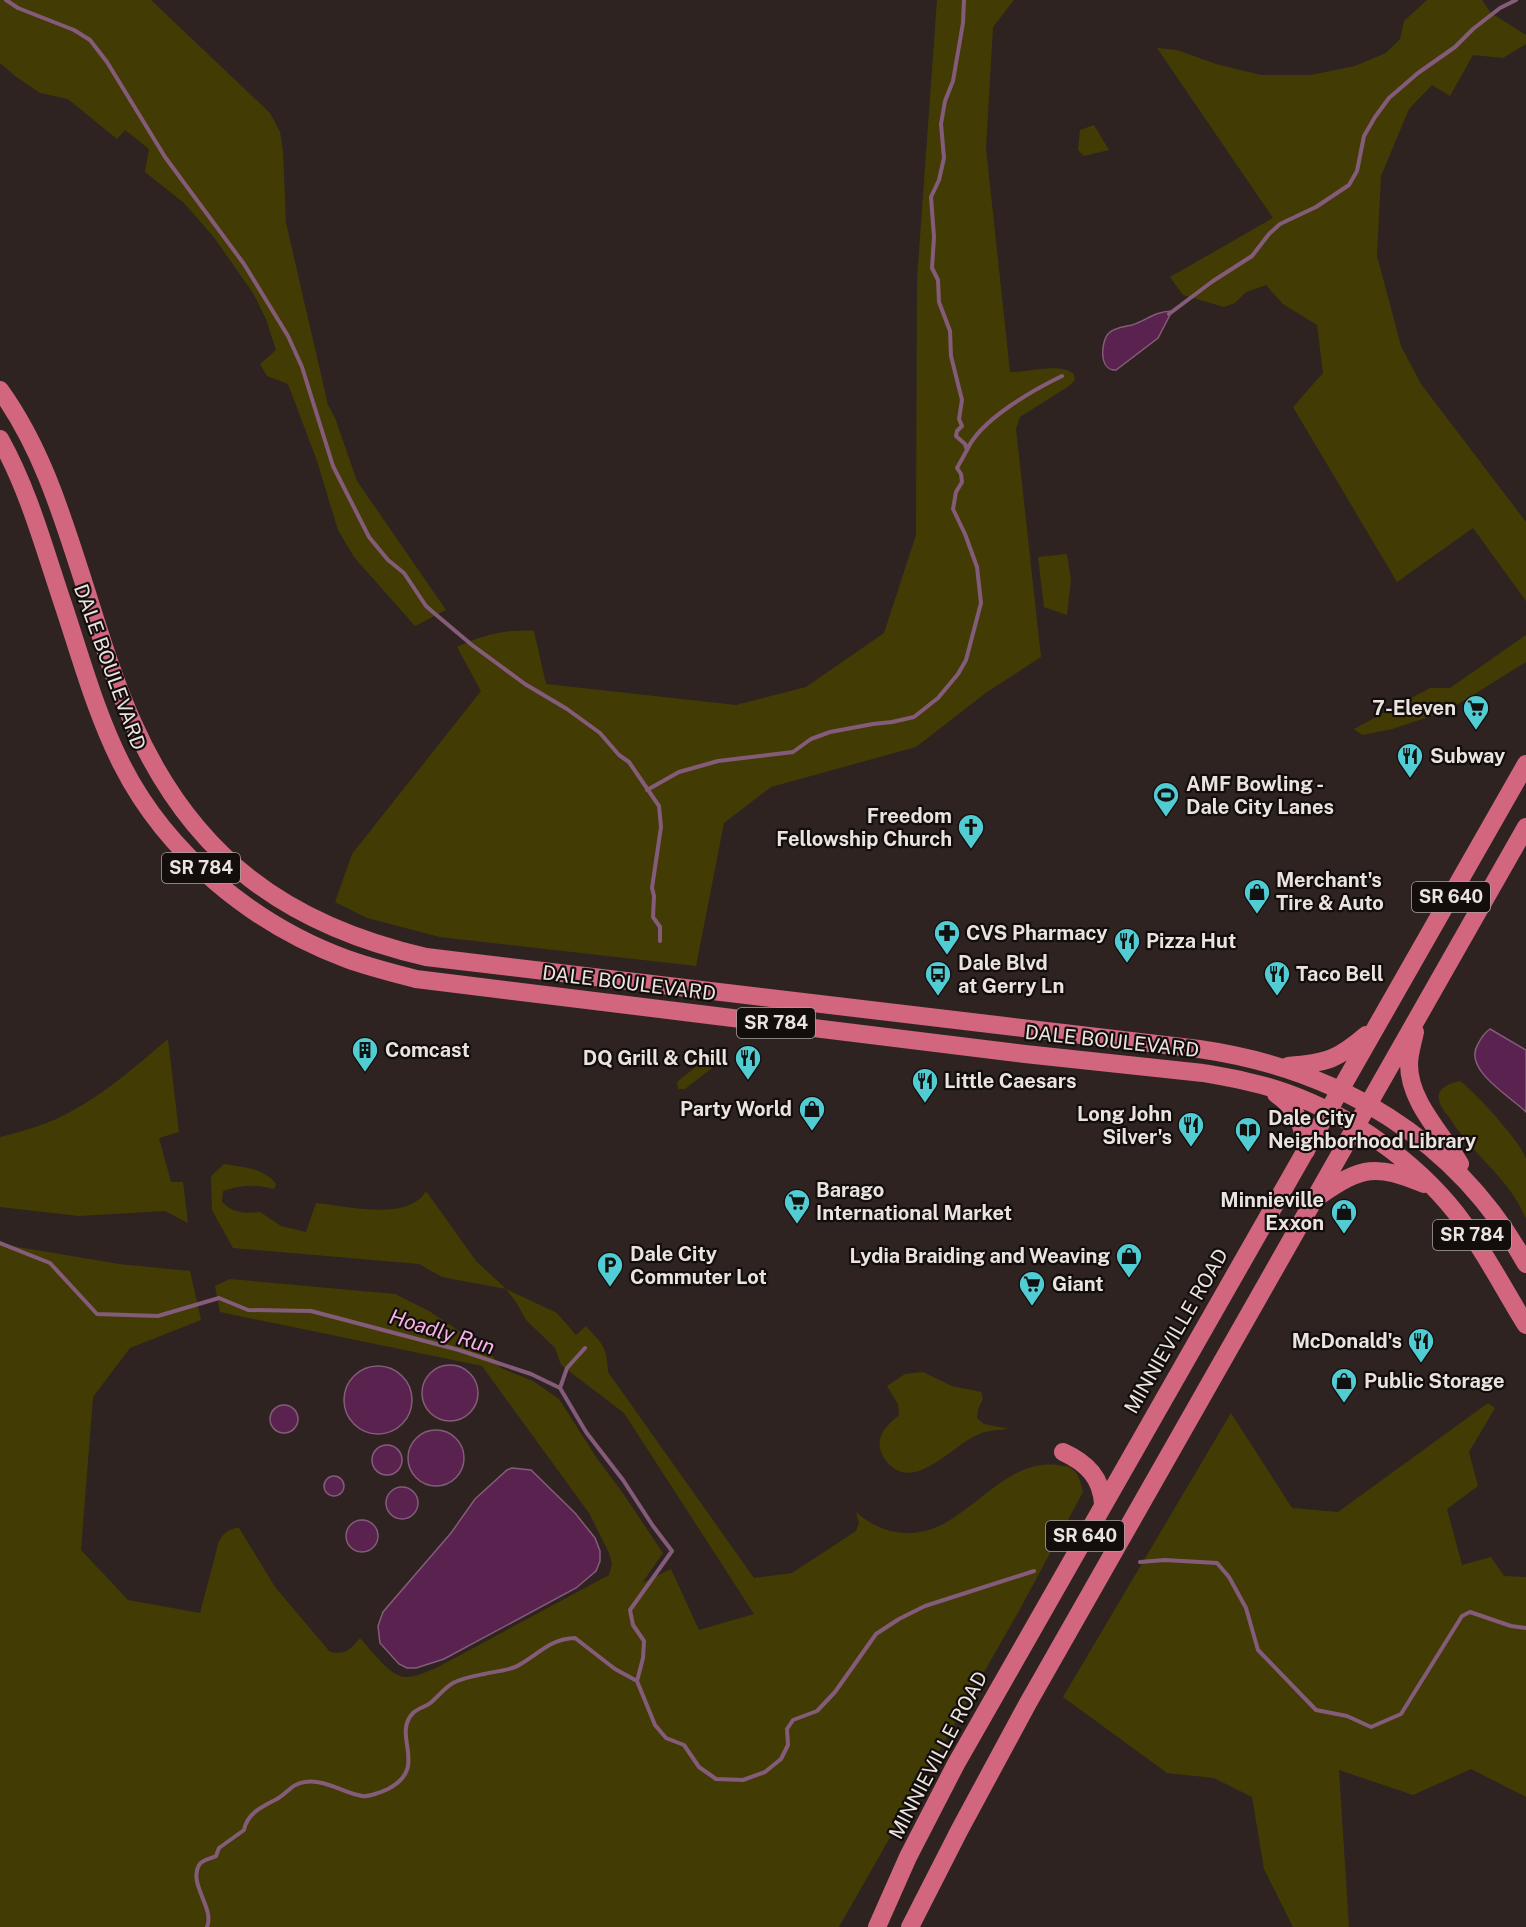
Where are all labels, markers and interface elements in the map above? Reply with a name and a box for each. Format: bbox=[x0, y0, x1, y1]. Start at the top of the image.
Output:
street label: DALE BOULEVARD bbox=[69, 581, 151, 753]
supermarket icon: 7-Eleven bbox=[1461, 693, 1491, 731]
place label: 7-Eleven bbox=[1372, 696, 1456, 720]
restaurant icon: Subway bbox=[1395, 741, 1425, 779]
place label: Subway bbox=[1430, 744, 1505, 768]
place label: AMF Bowling - Dale City Lanes bbox=[1186, 772, 1334, 819]
sports icon: AMF Bowling - Dale City Lanes bbox=[1151, 780, 1181, 818]
place label: Freedom Fellowship Church bbox=[776, 804, 952, 851]
church icon: Freedom Fellowship Church bbox=[956, 812, 986, 850]
road number: SR 784 bbox=[162, 853, 240, 883]
place label: Merchant's Tire & Auto bbox=[1276, 868, 1384, 915]
shop icon: Merchant's Tire & Auto bbox=[1242, 877, 1272, 915]
road number: SR 640 bbox=[1412, 882, 1490, 912]
pharmacy icon: CVS Pharmacy bbox=[932, 918, 962, 956]
place label: CVS Pharmacy bbox=[966, 921, 1107, 945]
restaurant icon: Pizza Hut bbox=[1112, 926, 1142, 964]
place label: Pizza Hut bbox=[1146, 929, 1236, 953]
place label: Dale Blvd at Gerry Ln bbox=[958, 951, 1064, 998]
bus stop icon: Dale Blvd at Gerry Ln bbox=[923, 959, 953, 997]
restaurant icon: Taco Bell bbox=[1262, 959, 1292, 997]
street label: DALE BOULEVARD bbox=[541, 960, 717, 1006]
place label: Taco Bell bbox=[1296, 962, 1384, 986]
road number: SR 784 bbox=[737, 1008, 815, 1038]
street label: DALE BOULEVARD bbox=[1024, 1020, 1200, 1062]
building icon: Comcast bbox=[350, 1035, 380, 1073]
place label: Comcast bbox=[385, 1038, 470, 1062]
restaurant icon: DQ Grill & Chill bbox=[733, 1043, 763, 1081]
place label: DQ Grill & Chill bbox=[583, 1046, 728, 1070]
restaurant icon: Little Caesars bbox=[910, 1066, 940, 1104]
place label: Little Caesars bbox=[944, 1069, 1076, 1093]
shop icon: Party World bbox=[797, 1094, 827, 1132]
place label: Party World bbox=[680, 1097, 792, 1121]
place label: Long John Silver's bbox=[1077, 1102, 1172, 1149]
place label: Dale City Neighborhood Library bbox=[1268, 1106, 1476, 1153]
restaurant icon: Long John Silver's bbox=[1176, 1110, 1206, 1148]
library icon: Dale City Neighborhood Library bbox=[1233, 1115, 1263, 1153]
place label: Barago International Market bbox=[816, 1178, 1012, 1225]
supermarket icon: Barago International Market bbox=[782, 1187, 812, 1225]
place label: Minnieville Exxon bbox=[1220, 1188, 1324, 1235]
shop icon: Minnieville Exxon bbox=[1329, 1197, 1359, 1235]
road number: SR 784 bbox=[1433, 1220, 1511, 1250]
shop icon: Lydia Braiding and Weaving bbox=[1114, 1241, 1144, 1279]
place label: Dale City Commuter Lot bbox=[630, 1242, 767, 1289]
place label: Lydia Braiding and Weaving bbox=[850, 1244, 1110, 1268]
street label: MINNIEVILLE ROAD bbox=[1119, 1244, 1233, 1418]
parking icon: Dale City Commuter Lot bbox=[595, 1250, 625, 1288]
supermarket icon: Giant bbox=[1017, 1269, 1047, 1307]
place label: Giant bbox=[1052, 1272, 1104, 1296]
water label: Hoadly Run bbox=[386, 1304, 498, 1359]
restaurant icon: McDonald's bbox=[1406, 1326, 1436, 1364]
place label: McDonald's bbox=[1292, 1329, 1402, 1353]
shop icon: Public Storage bbox=[1329, 1366, 1359, 1404]
place label: Public Storage bbox=[1364, 1369, 1505, 1393]
road number: SR 640 bbox=[1046, 1521, 1124, 1551]
street label: MINNIEVILLE ROAD bbox=[884, 1667, 992, 1843]

